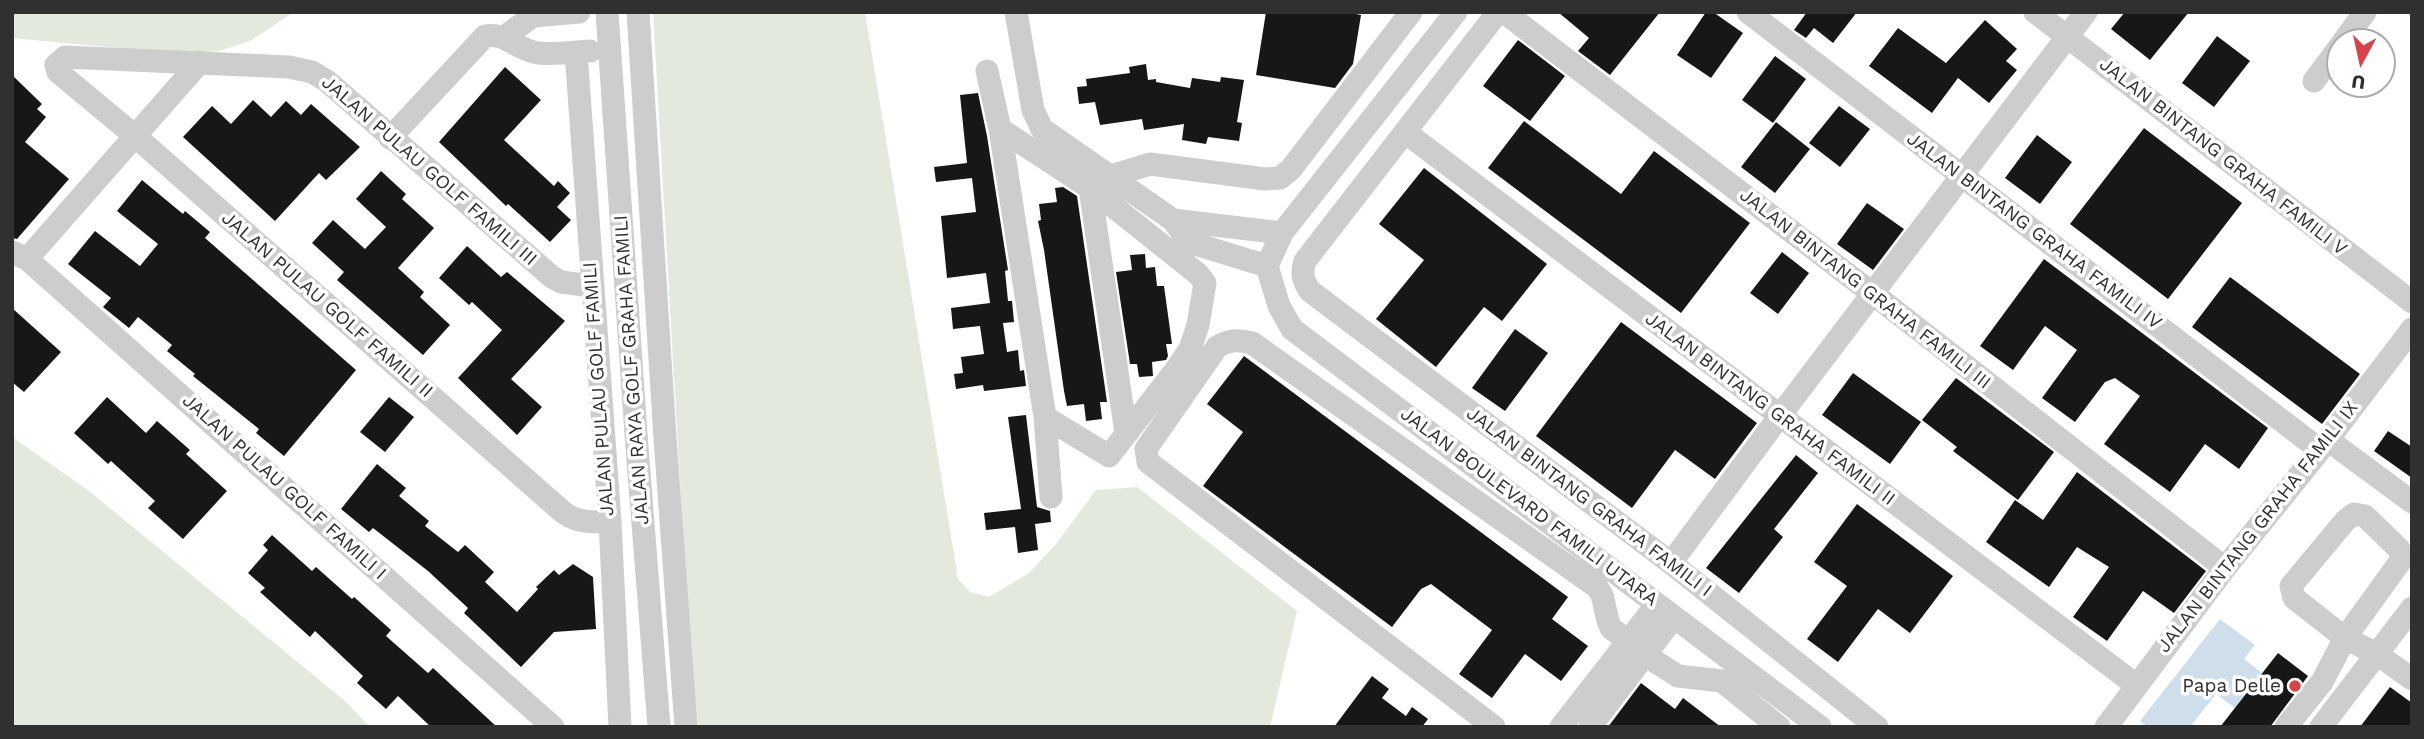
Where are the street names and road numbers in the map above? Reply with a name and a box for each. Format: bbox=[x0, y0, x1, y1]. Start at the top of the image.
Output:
street label: JALAN BINTANG GRAHA FAMILI V bbox=[2095, 53, 2351, 261]
street label: JALAN PULAU GOLF FAMILI III bbox=[317, 71, 541, 271]
street label: JALAN BINTANG GRAHA FAMILI IV bbox=[1902, 128, 2166, 334]
street label: JALAN BINTANG GRAHA FAMILI III bbox=[1735, 184, 1995, 394]
street label: JALAN PULAU GOLF FAMILI II bbox=[217, 207, 437, 403]
street label: JALAN RAYA GOLF GRAHA FAMILI bbox=[610, 214, 654, 526]
street label: JALAN PULAU GOLF FAMILI bbox=[579, 261, 619, 517]
street label: JALAN BINTANG GRAHA FAMILI II bbox=[1641, 308, 1899, 510]
street label: JALAN PULAU GOLF FAMILI I bbox=[177, 389, 391, 585]
street label: JALAN BINTANG GRAHA FAMILI IX bbox=[2153, 397, 2363, 657]
street label: JALAN BINTANG GRAHA FAMILI I bbox=[1462, 402, 1716, 602]
street label: JALAN BOULEVARD FAMILI UTARA bbox=[1396, 403, 1662, 611]

